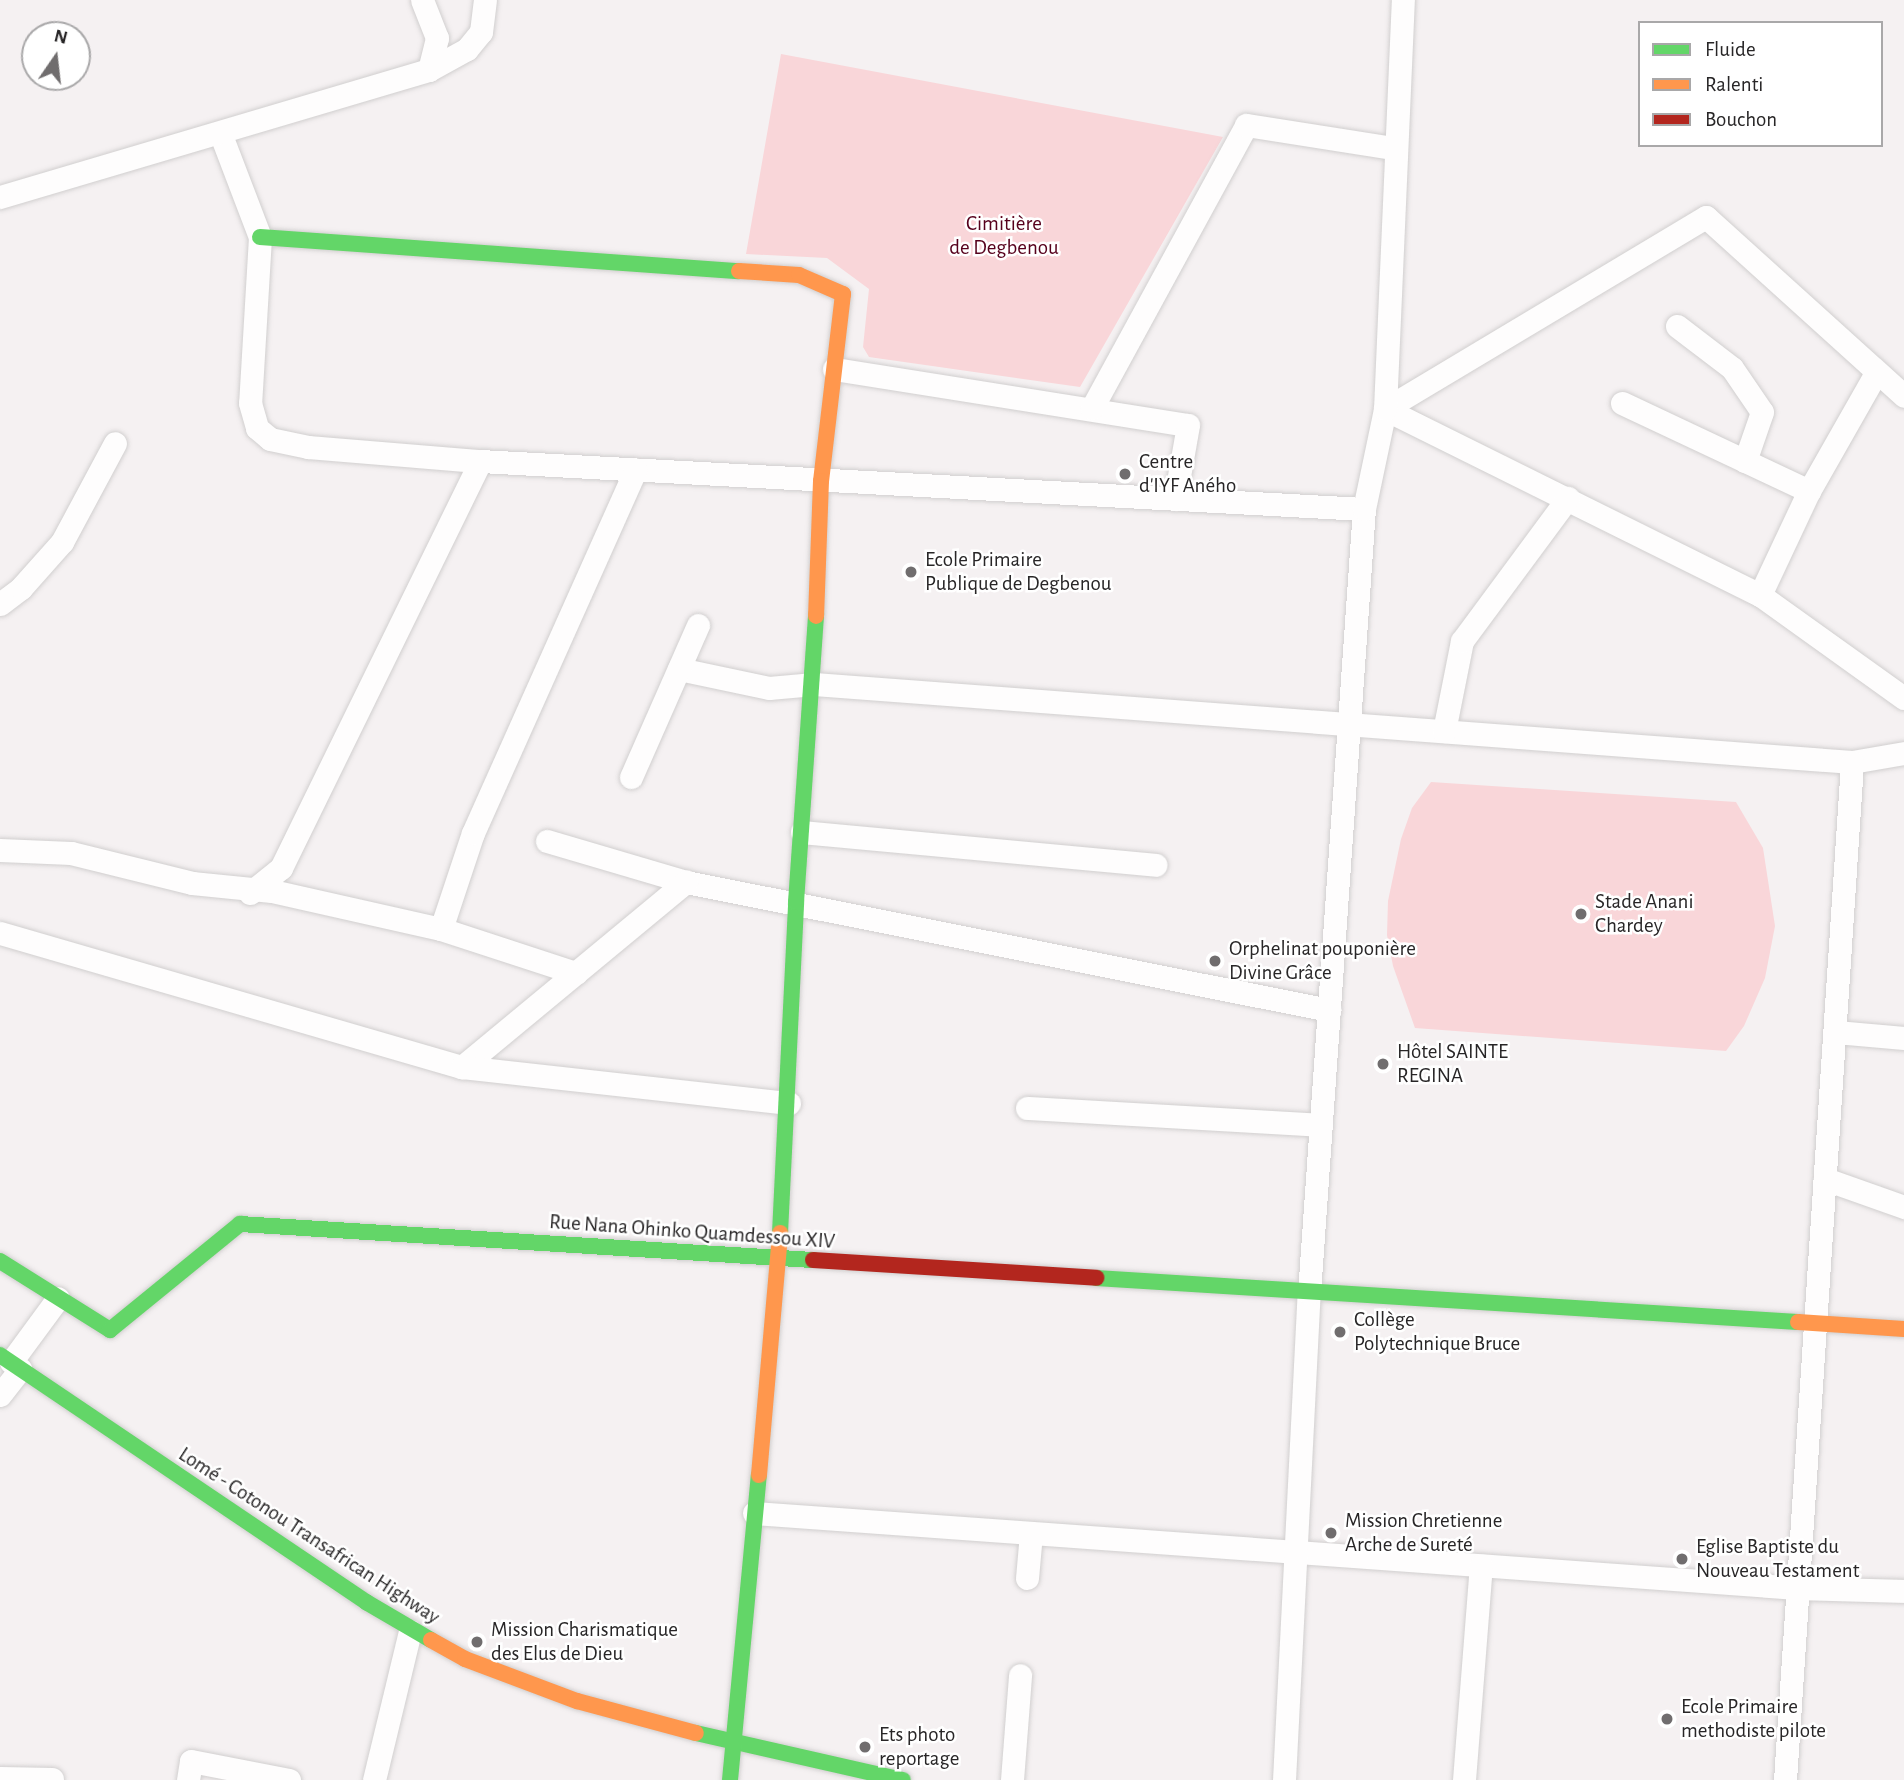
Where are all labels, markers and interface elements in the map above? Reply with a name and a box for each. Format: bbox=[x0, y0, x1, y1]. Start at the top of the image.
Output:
north arrow bbox=[21, 21, 91, 91]
legend bbox=[1638, 21, 1883, 147]
text: N bbox=[52, 26, 69, 48]
text: Fluide bbox=[1705, 39, 1756, 60]
text: Ralenti bbox=[1705, 74, 1763, 95]
text: Bouchon bbox=[1705, 109, 1777, 130]
park label: Cimitière de Degbenou bbox=[949, 211, 1059, 261]
place label: Centre d'IYF Aného bbox=[1139, 449, 1236, 499]
marker: Centre d'IYF Aného bbox=[1117, 466, 1133, 482]
place label: Ecole Primaire Publique de Degbenou bbox=[925, 547, 1112, 597]
marker: Ecole Primaire Publique de Degbenou bbox=[903, 564, 919, 580]
place label: Stade Anani Chardey bbox=[1595, 889, 1693, 939]
marker: Stade Anani Chardey bbox=[1573, 906, 1589, 922]
place label: Orphelinat pouponière Divine Grâce bbox=[1229, 936, 1416, 986]
marker: Orphelinat pouponière Divine Grâce bbox=[1207, 953, 1223, 969]
place label: Hôtel SAINTE REGINA bbox=[1397, 1039, 1508, 1089]
marker: Hôtel SAINTE REGINA bbox=[1375, 1056, 1391, 1072]
street label: Rue Nana Ohinko Quamdessou XIV bbox=[548, 1209, 836, 1255]
place label: Collège Polytechnique Bruce bbox=[1354, 1307, 1520, 1357]
marker: Collège Polytechnique Bruce bbox=[1332, 1324, 1348, 1340]
street label: Lomé - Cotonou Transafrican Highway bbox=[174, 1442, 444, 1630]
place label: Mission Chretienne Arche de Sureté bbox=[1345, 1508, 1502, 1558]
marker: Mission Chretienne Arche de Sureté bbox=[1323, 1525, 1339, 1541]
place label: Eglise Baptiste du Nouveau Testament bbox=[1696, 1534, 1859, 1584]
marker: Eglise Baptiste du Nouveau Testament bbox=[1674, 1551, 1690, 1567]
place label: Mission Charismatique des Elus de Dieu bbox=[491, 1617, 678, 1667]
marker: Mission Charismatique des Elus de Dieu bbox=[469, 1634, 485, 1650]
place label: Ecole Primaire methodiste pilote bbox=[1681, 1694, 1826, 1744]
marker: Ecole Primaire methodiste pilote bbox=[1659, 1711, 1675, 1727]
place label: Ets photo reportage bbox=[879, 1722, 959, 1772]
marker: Ets photo reportage bbox=[857, 1739, 873, 1755]

